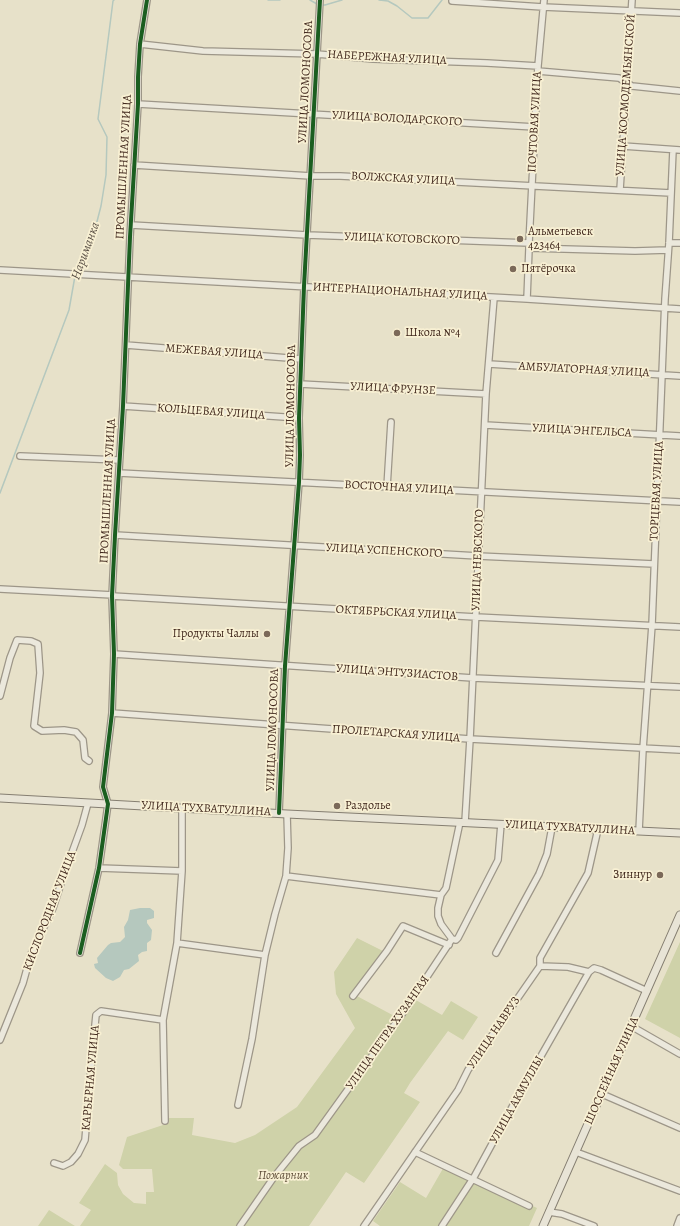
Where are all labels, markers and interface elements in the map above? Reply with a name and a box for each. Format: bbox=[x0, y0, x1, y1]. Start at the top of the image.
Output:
street label: УЛИЦА КОСМОДЕМЬЯНСКОЙ bbox=[613, 13, 639, 177]
street label: УЛИЦА ЛОМОНОСОВА bbox=[296, 20, 316, 144]
street label: НАБЕРЕЖНАЯ УЛИЦА bbox=[327, 48, 447, 68]
street label: ПОЧТОВАЯ УЛИЦА bbox=[525, 71, 545, 173]
street label: ПРОМЫШЛЕННАЯ УЛИЦА bbox=[113, 94, 135, 240]
street label: УЛИЦА ВОЛОДАРСКОГО bbox=[331, 108, 463, 130]
street label: ВОЛЖСКАЯ УЛИЦА bbox=[351, 169, 455, 189]
water label: Нариманка bbox=[68, 220, 104, 282]
place label: Альметьевск 423464 bbox=[528, 225, 593, 253]
street label: УЛИЦА КОТОВСКОГО bbox=[344, 230, 460, 248]
marker: Альметьевск 423464 bbox=[515, 234, 525, 244]
place label: Пятёрочка bbox=[521, 262, 576, 276]
marker: Пятёрочка bbox=[508, 264, 518, 274]
street label: ИНТЕРНАЦИОНАЛЬНАЯ УЛИЦА bbox=[312, 280, 488, 304]
place label: Школа №4 bbox=[405, 326, 460, 340]
marker: Школа №4 bbox=[392, 328, 402, 338]
street label: МЕЖЕВАЯ УЛИЦА bbox=[165, 341, 263, 363]
street label: УЛИЦА ЛОМОНОСОВА bbox=[283, 344, 299, 468]
street label: АМБУЛАТОРНАЯ УЛИЦА bbox=[518, 359, 650, 381]
street label: УЛИЦА ФРУНЗЕ bbox=[350, 380, 436, 398]
street label: КОЛЬЦЕВАЯ УЛИЦА bbox=[157, 401, 265, 423]
street label: ПРОМЫШЛЕННАЯ УЛИЦА bbox=[97, 418, 119, 564]
street label: УЛИЦА ЭНГЕЛЬСА bbox=[532, 421, 632, 441]
street label: ТОРЦЕВАЯ УЛИЦА bbox=[647, 441, 667, 541]
street label: ВОСТОЧНАЯ УЛИЦА bbox=[344, 478, 454, 498]
street label: УЛИЦА НЕВСКОГО bbox=[469, 509, 487, 611]
street label: УЛИЦА УСПЕНСКОГО bbox=[325, 541, 443, 561]
street label: ОКТЯБРЬСКАЯ УЛИЦА bbox=[335, 603, 457, 623]
place label: Продукты Чаллы bbox=[172, 627, 259, 641]
marker: Продукты Чаллы bbox=[262, 629, 272, 639]
street label: УЛИЦА ЭНТУЗИАСТОВ bbox=[335, 662, 459, 684]
street label: УЛИЦА ЛОМОНОСОВА bbox=[264, 668, 282, 792]
street label: ПРОЛЕТАРСКАЯ УЛИЦА bbox=[331, 722, 461, 746]
street label: УЛИЦА ТУХВАТУЛЛИНА bbox=[141, 798, 271, 820]
place label: Раздолье bbox=[345, 799, 391, 813]
marker: Раздолье bbox=[332, 801, 342, 811]
street label: УЛИЦА ТУХВАТУЛЛИНА bbox=[505, 817, 635, 839]
street label: КИСЛОРОДНАЯ УЛИЦА bbox=[21, 849, 79, 973]
place label: Зиннур bbox=[613, 868, 652, 882]
marker: Зиннур bbox=[655, 870, 665, 880]
street label: УЛИЦА ПЕТРА ХУЗАНГАЯ bbox=[343, 973, 433, 1093]
street label: УЛИЦА НАВРУЗ bbox=[465, 994, 523, 1072]
street label: ШОССЕЙНАЯ УЛИЦА bbox=[582, 1015, 642, 1127]
street label: КАРЬЕРНАЯ УЛИЦА bbox=[79, 1025, 103, 1131]
street label: УЛИЦА АКМУЛЛЫ bbox=[487, 1054, 547, 1146]
park label: Пожарник bbox=[258, 1169, 308, 1183]

